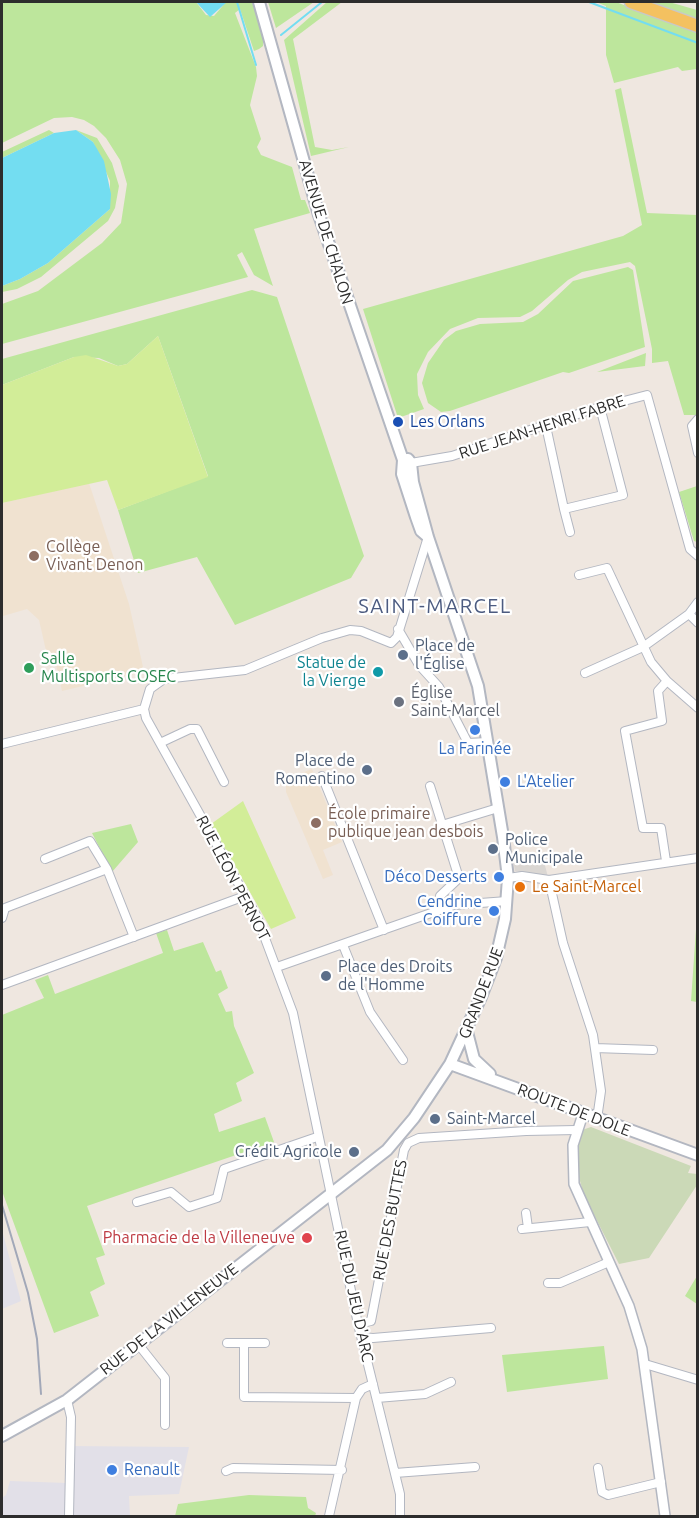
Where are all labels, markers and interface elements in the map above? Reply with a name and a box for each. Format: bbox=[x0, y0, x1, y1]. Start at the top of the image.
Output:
street label: AVENUE DE CHALON bbox=[295, 157, 357, 307]
street label: RUE JEAN-HENRI FABRE bbox=[456, 391, 628, 463]
place label: Les Orlans bbox=[410, 412, 485, 432]
marker: Les Orlans bbox=[391, 415, 405, 429]
place label: Collège Vivant Denon bbox=[46, 537, 143, 575]
marker: Collège Vivant Denon bbox=[27, 549, 41, 563]
district label: SAINT-MARCEL bbox=[358, 594, 512, 618]
place label: Place de l'Église bbox=[415, 636, 475, 674]
marker: Place de l'Église bbox=[396, 648, 410, 662]
place label: Salle Multisports COSEC bbox=[41, 649, 176, 687]
place label: Statue de la Vierge bbox=[297, 653, 366, 691]
marker: Salle Multisports COSEC bbox=[22, 661, 36, 675]
marker: Statue de la Vierge bbox=[371, 665, 385, 679]
place label: Église Saint-Marcel bbox=[411, 683, 500, 721]
marker: Église Saint-Marcel bbox=[392, 695, 406, 709]
marker: La Farinée bbox=[468, 723, 482, 737]
place label: La Farinée bbox=[439, 739, 511, 759]
place label: Place de Romentino bbox=[275, 751, 355, 789]
marker: Place de Romentino bbox=[360, 763, 374, 777]
place label: L'Atelier bbox=[517, 772, 575, 792]
marker: L'Atelier bbox=[498, 775, 512, 789]
place label: École primaire publique jean desbois bbox=[328, 804, 483, 842]
street label: RUE LÉON PERNOT bbox=[192, 812, 274, 944]
marker: École primaire publique jean desbois bbox=[309, 816, 323, 830]
place label: Police Municipale bbox=[505, 830, 583, 868]
marker: Police Municipale bbox=[486, 842, 500, 856]
place label: Déco Desserts bbox=[384, 867, 487, 887]
marker: Déco Desserts bbox=[492, 870, 506, 884]
place label: Le Saint-Marcel bbox=[532, 877, 641, 897]
marker: Le Saint-Marcel bbox=[513, 880, 527, 894]
place label: Cendrine Coiffure bbox=[417, 892, 482, 930]
marker: Cendrine Coiffure bbox=[487, 904, 501, 918]
street label: GRANDE RUE bbox=[455, 944, 507, 1042]
place label: Place des Droits de l'Homme bbox=[338, 957, 453, 995]
marker: Place des Droits de l'Homme bbox=[319, 969, 333, 983]
street label: ROUTE DE DOLE bbox=[515, 1080, 633, 1140]
place label: Saint-Marcel bbox=[447, 1109, 536, 1129]
marker: Saint-Marcel bbox=[428, 1112, 442, 1126]
place label: Crédit Agricole bbox=[235, 1142, 342, 1162]
marker: Crédit Agricole bbox=[347, 1145, 361, 1159]
street label: RUE DES BUTTES bbox=[369, 1158, 411, 1282]
place label: Pharmacie de la Villeneuve bbox=[103, 1228, 295, 1248]
street label: RUE DU JEU D'ARC bbox=[331, 1228, 377, 1364]
marker: Pharmacie de la Villeneuve bbox=[300, 1231, 314, 1245]
street label: RUE DE LA VILLENEUVE bbox=[96, 1259, 242, 1379]
place label: Renault bbox=[124, 1460, 180, 1480]
marker: Renault bbox=[105, 1463, 119, 1477]

